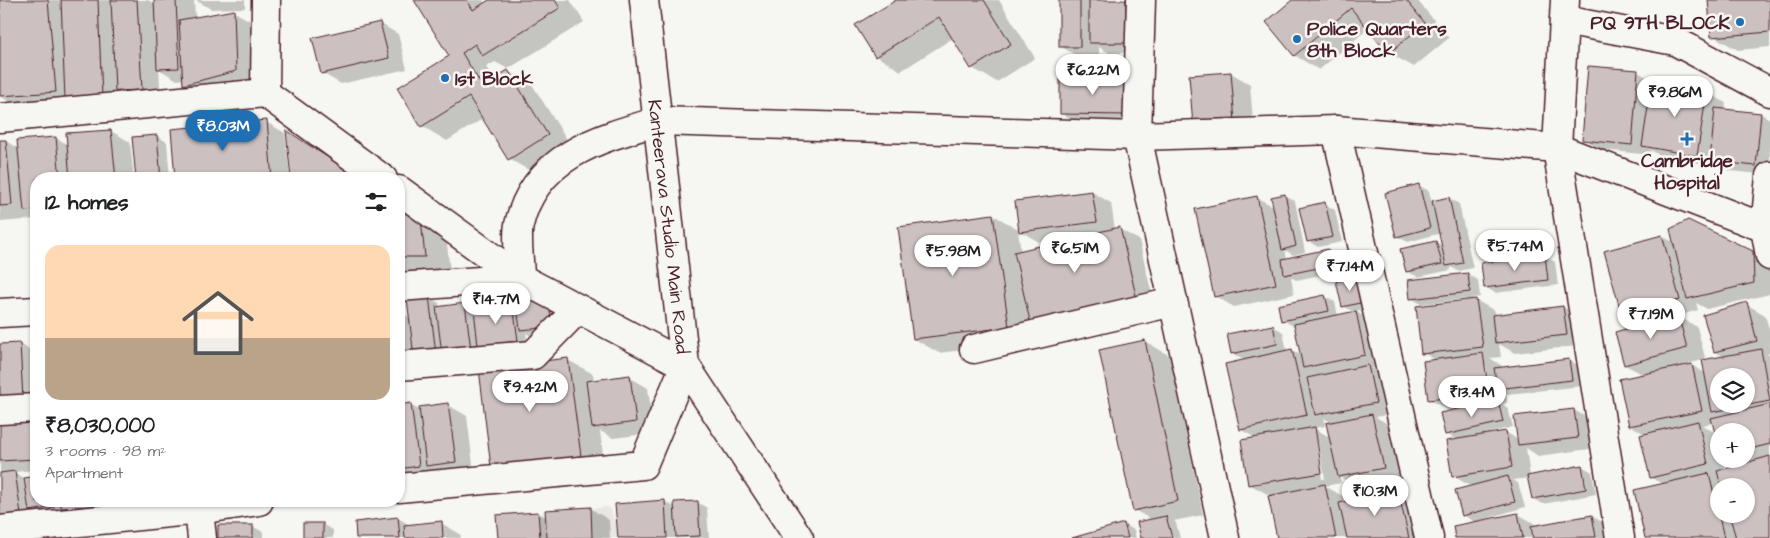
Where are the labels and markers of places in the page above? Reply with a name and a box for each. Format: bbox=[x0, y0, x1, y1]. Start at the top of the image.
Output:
place label: PQ 9TH BLOCK bbox=[1591, 10, 1730, 37]
place label: Police Quarters 8th Block bbox=[1307, 16, 1447, 65]
marker: PQ 9TH BLOCK bbox=[1734, 16, 1746, 28]
marker: Police Quarters 8th Block bbox=[1291, 33, 1303, 45]
pin: ₹6.22M bbox=[1052, 54, 1134, 96]
place label: 1st Block bbox=[455, 66, 533, 93]
marker: 1st Block bbox=[439, 72, 451, 84]
pin: ₹9.86M bbox=[1634, 76, 1716, 118]
pin: ₹8.03M bbox=[182, 110, 264, 152]
marker: Cambridge Hospital bbox=[1680, 132, 1694, 146]
place label: Cambridge Hospital bbox=[1641, 148, 1734, 197]
pin: ₹5.74M bbox=[1474, 230, 1556, 272]
pin: ₹6.51M bbox=[1034, 232, 1116, 274]
pin: ₹5.98M bbox=[912, 234, 994, 277]
pin: ₹7.14M bbox=[1309, 250, 1391, 292]
pin: ₹14.7M bbox=[455, 282, 537, 325]
pin: ₹7.19M bbox=[1610, 298, 1692, 340]
pin: ₹9.42M bbox=[489, 370, 571, 413]
pin: ₹13.4M bbox=[1431, 376, 1513, 418]
pin: ₹10.3M bbox=[1334, 474, 1416, 517]

